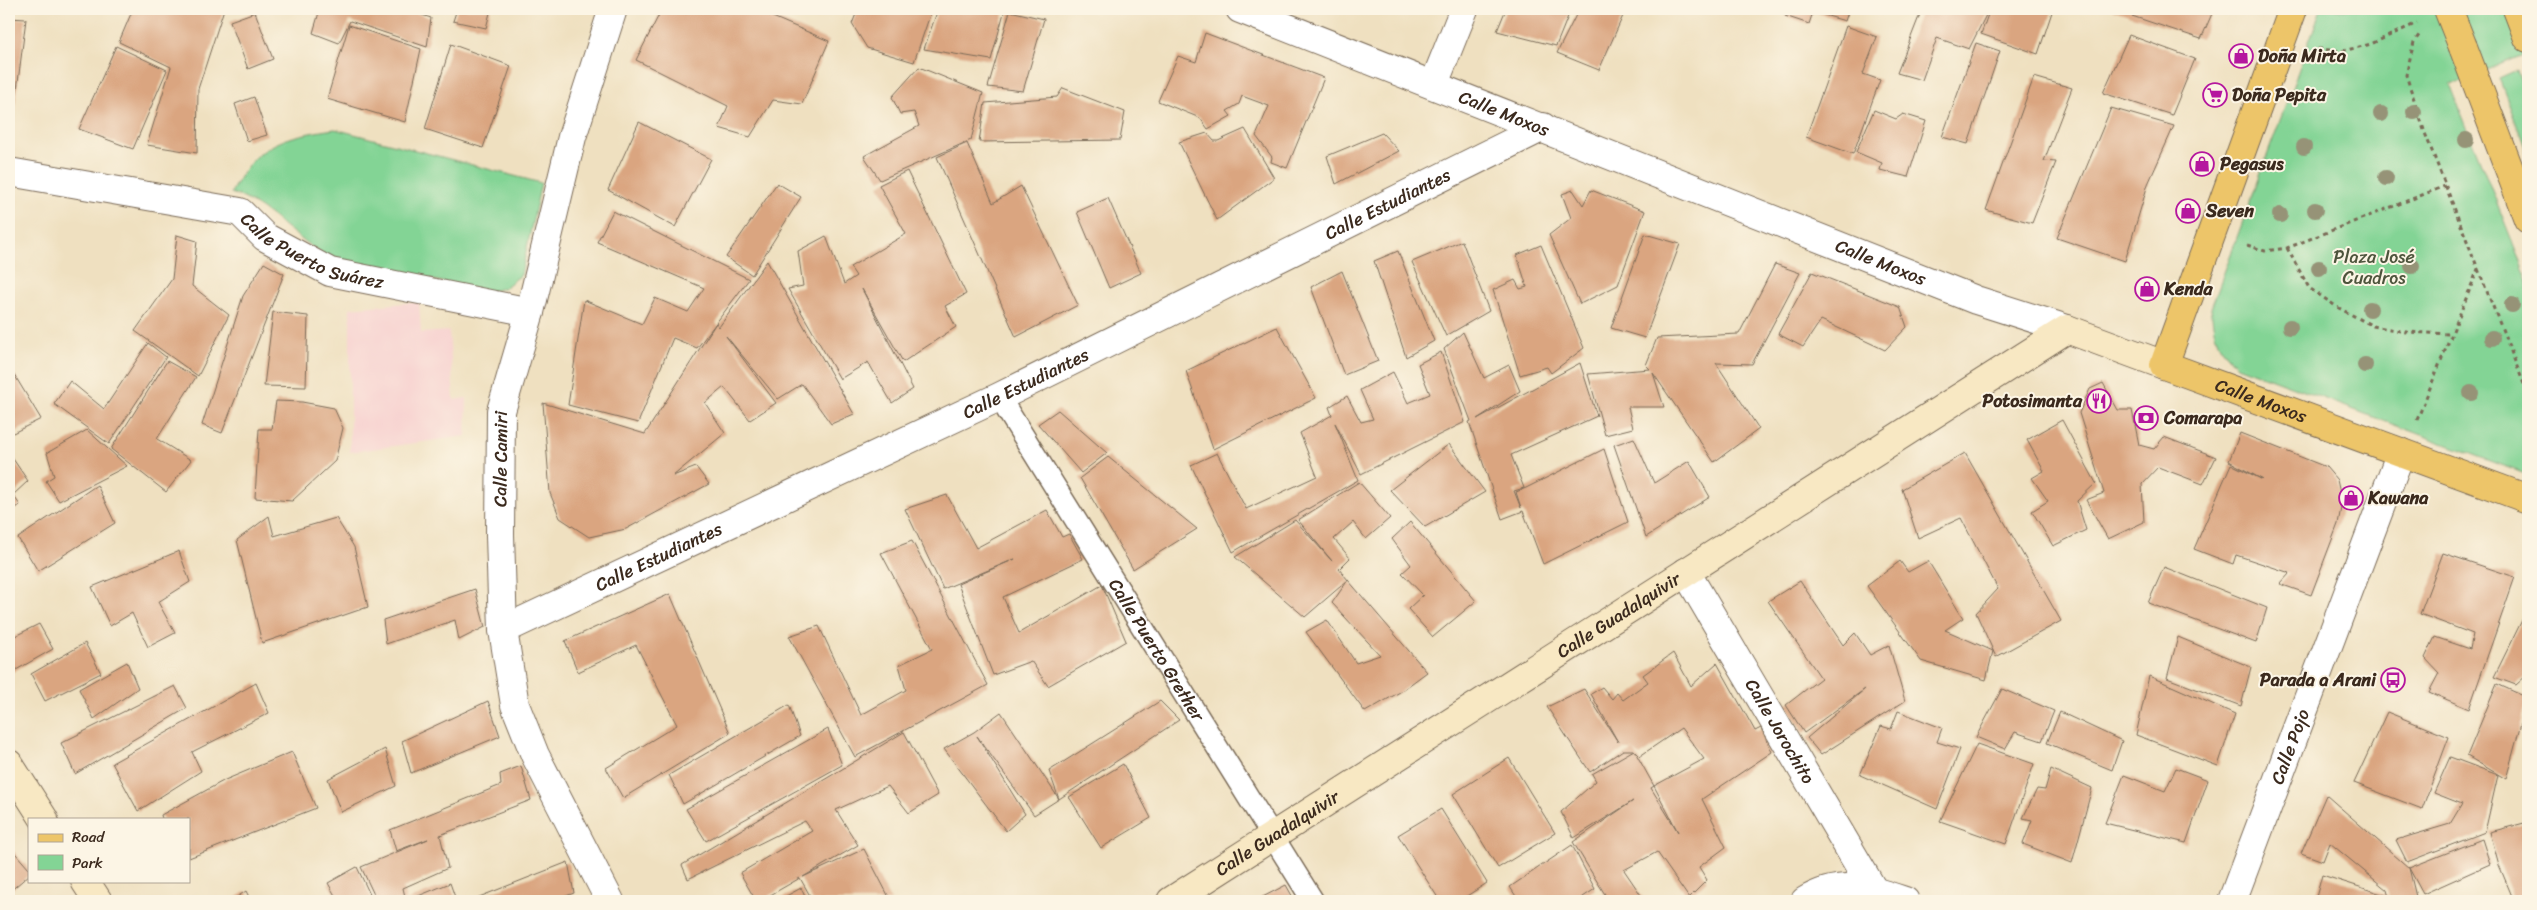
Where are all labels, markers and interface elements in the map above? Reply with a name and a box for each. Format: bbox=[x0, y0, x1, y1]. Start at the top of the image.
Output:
place label: Doña Mirta bbox=[2258, 40, 2346, 72]
shop icon: Doña Mirta bbox=[2228, 43, 2254, 69]
place label: Doña Pepita bbox=[2232, 79, 2327, 111]
street label: Calle Moxos bbox=[1454, 81, 1555, 146]
supermarket icon: Doña Pepita bbox=[2202, 82, 2228, 108]
place label: Pegasus bbox=[2220, 148, 2284, 180]
shop icon: Pegasus bbox=[2189, 151, 2215, 177]
street label: Calle Estudiantes bbox=[1319, 159, 1457, 249]
place label: Seven bbox=[2205, 195, 2254, 227]
shop icon: Seven bbox=[2175, 198, 2201, 224]
street label: Calle Puerto Suárez bbox=[232, 204, 387, 298]
street label: Calle Moxos bbox=[1830, 230, 1932, 295]
park label: Plaza José Cuadros bbox=[2333, 241, 2415, 294]
place label: Kenda bbox=[2163, 273, 2213, 305]
shop icon: Kenda bbox=[2134, 276, 2160, 302]
street label: Calle Estudiantes bbox=[957, 338, 1095, 428]
street label: Calle Moxos bbox=[2211, 369, 2312, 432]
place label: Potosimanta bbox=[1982, 385, 2083, 417]
restaurant icon: Potosimanta bbox=[2086, 388, 2112, 414]
place label: Comarapa bbox=[2163, 402, 2242, 434]
bank icon: Comarapa bbox=[2133, 405, 2159, 431]
street label: Calle Camiri bbox=[484, 410, 517, 507]
place label: Kawana bbox=[2367, 482, 2429, 514]
shop icon: Kawana bbox=[2338, 485, 2364, 511]
street label: Calle Estudiantes bbox=[590, 513, 728, 601]
street label: Calle Guadalquivir bbox=[1550, 563, 1688, 667]
street label: Calle Puerto Grether bbox=[1100, 572, 1214, 729]
place label: Parada a Arani bbox=[2260, 664, 2377, 696]
bus stop icon: Parada a Arani bbox=[2380, 667, 2406, 693]
street label: Calle Jorochito bbox=[1736, 672, 1824, 790]
street label: Calle Pojo bbox=[2261, 704, 2319, 789]
street label: Calle Guadalquivir bbox=[1209, 781, 1347, 885]
legend bbox=[28, 818, 190, 882]
text: Road bbox=[72, 824, 105, 850]
text: Park bbox=[72, 850, 103, 876]

